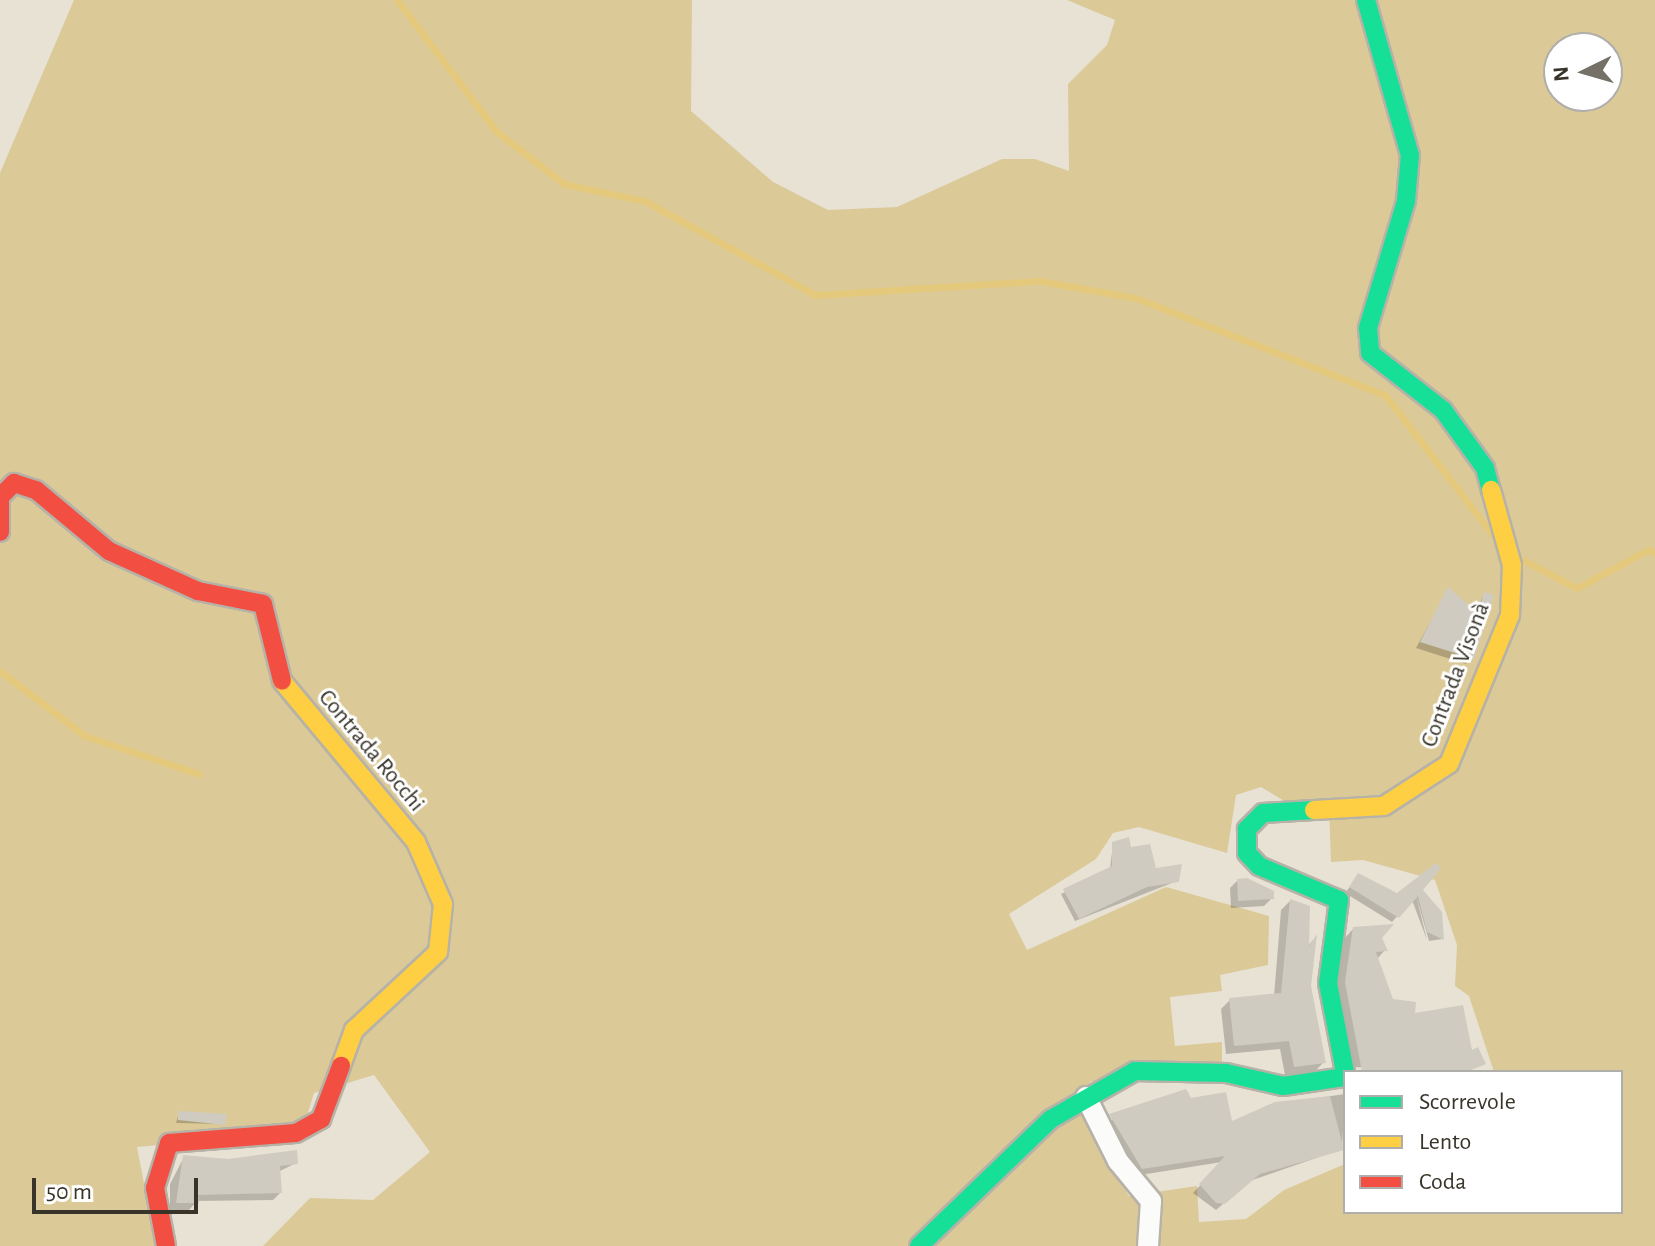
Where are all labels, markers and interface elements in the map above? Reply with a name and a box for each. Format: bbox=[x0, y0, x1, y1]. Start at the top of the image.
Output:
north arrow bbox=[1543, 32, 1623, 112]
text: N bbox=[1549, 65, 1573, 83]
street label: Contrada Visonà bbox=[1415, 598, 1497, 752]
street label: Contrada Rocchi bbox=[312, 684, 430, 818]
legend bbox=[1343, 1070, 1623, 1214]
text: Scorrevole bbox=[1419, 1090, 1516, 1114]
text: Lento bbox=[1419, 1130, 1471, 1154]
scale bar bbox=[36, 1162, 202, 1212]
text: Coda bbox=[1419, 1170, 1466, 1194]
text: 50 m bbox=[46, 1180, 92, 1204]

